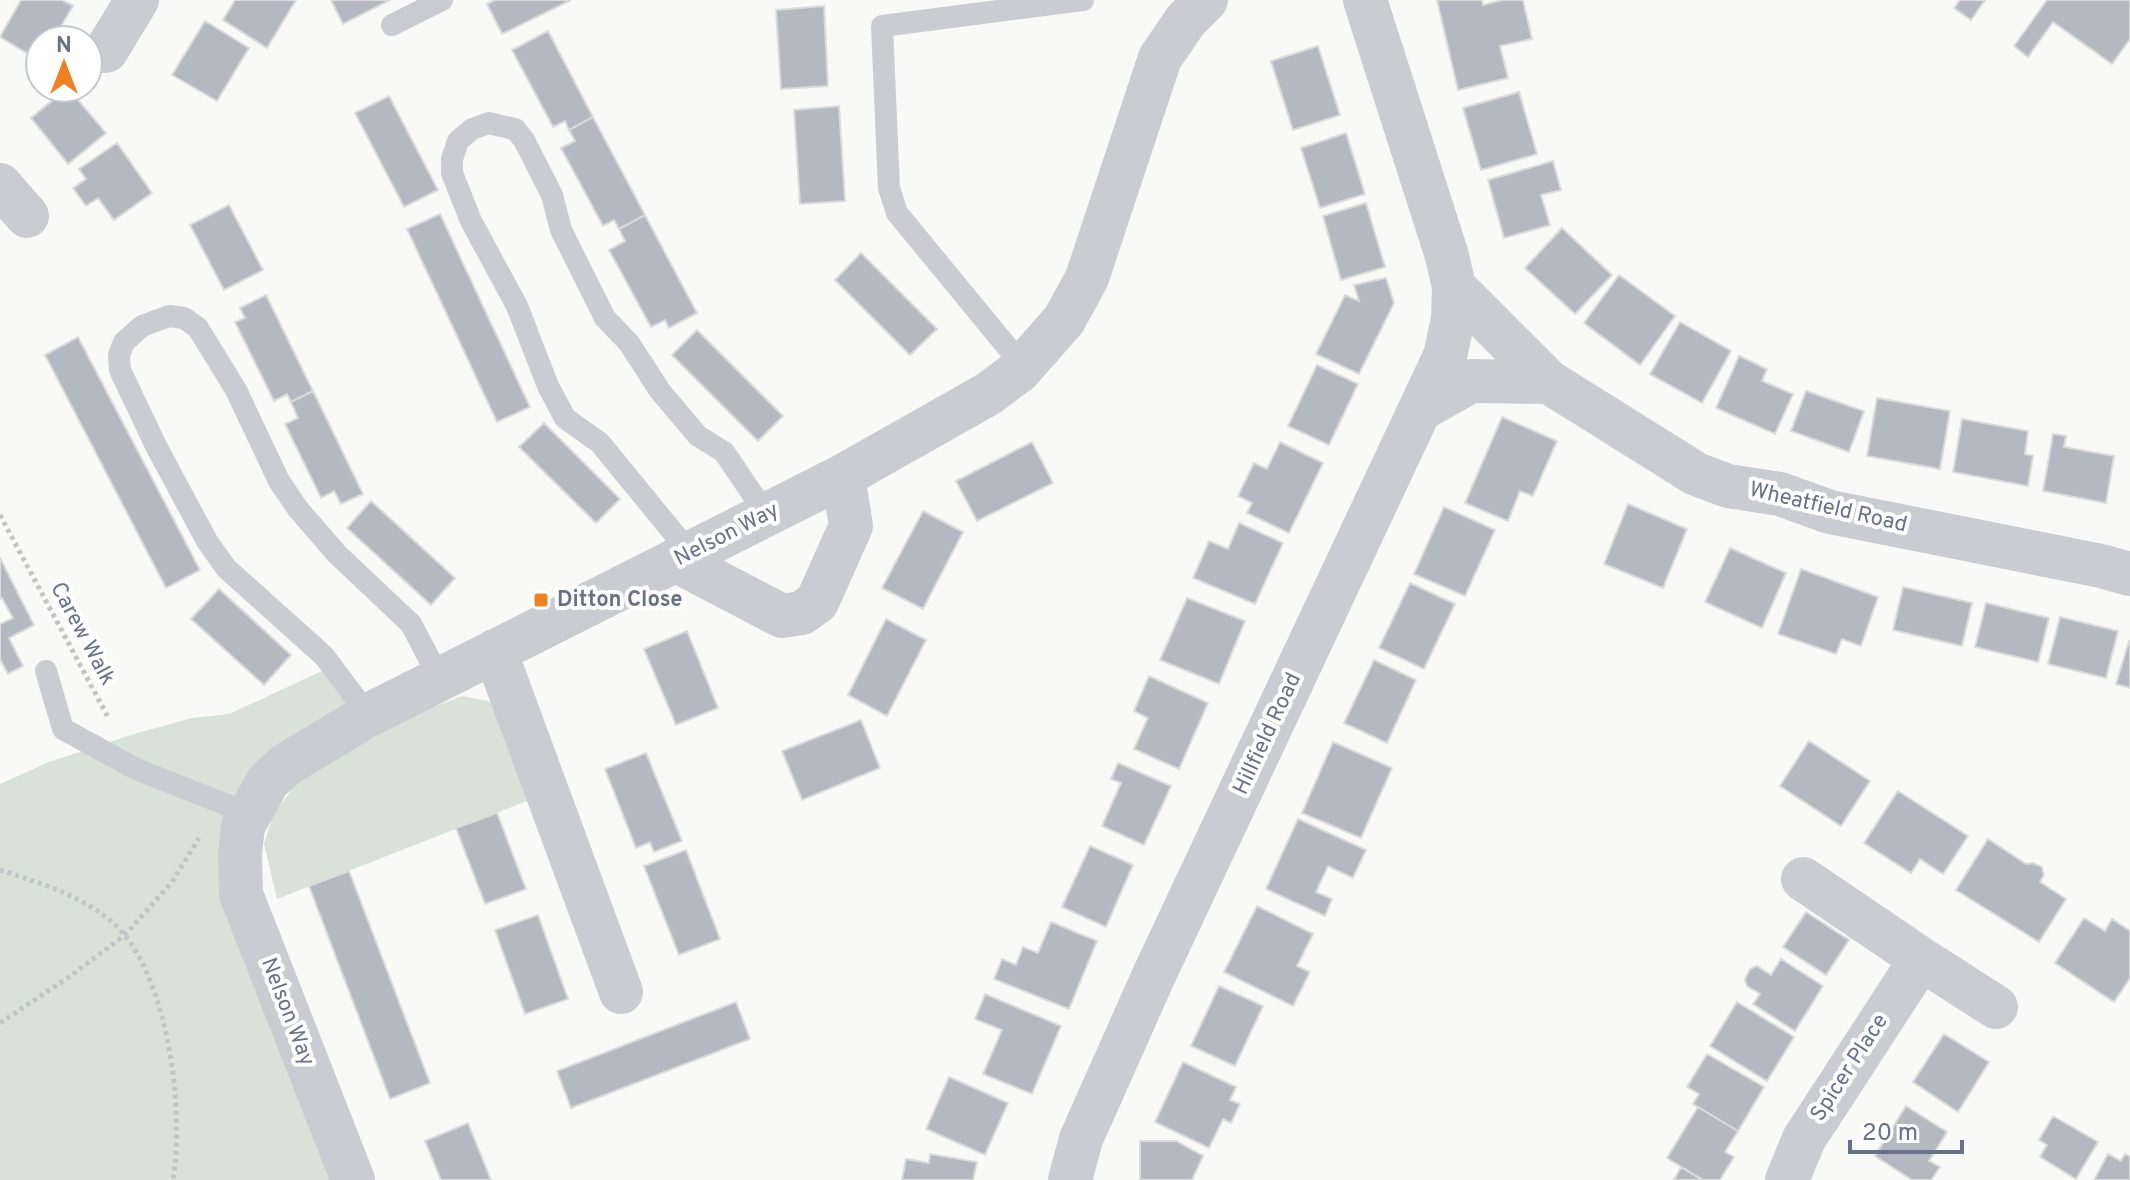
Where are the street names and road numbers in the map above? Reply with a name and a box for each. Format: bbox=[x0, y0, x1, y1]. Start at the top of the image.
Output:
street label: Wheatfield Road bbox=[1746, 477, 1910, 539]
street label: Nelson Way bbox=[670, 497, 784, 573]
street label: Carew Walk bbox=[44, 578, 120, 690]
street label: Hillfield Road bbox=[1228, 669, 1308, 799]
street label: Nelson Way bbox=[254, 954, 320, 1070]
street label: Spicer Place bbox=[1805, 1009, 1895, 1127]

